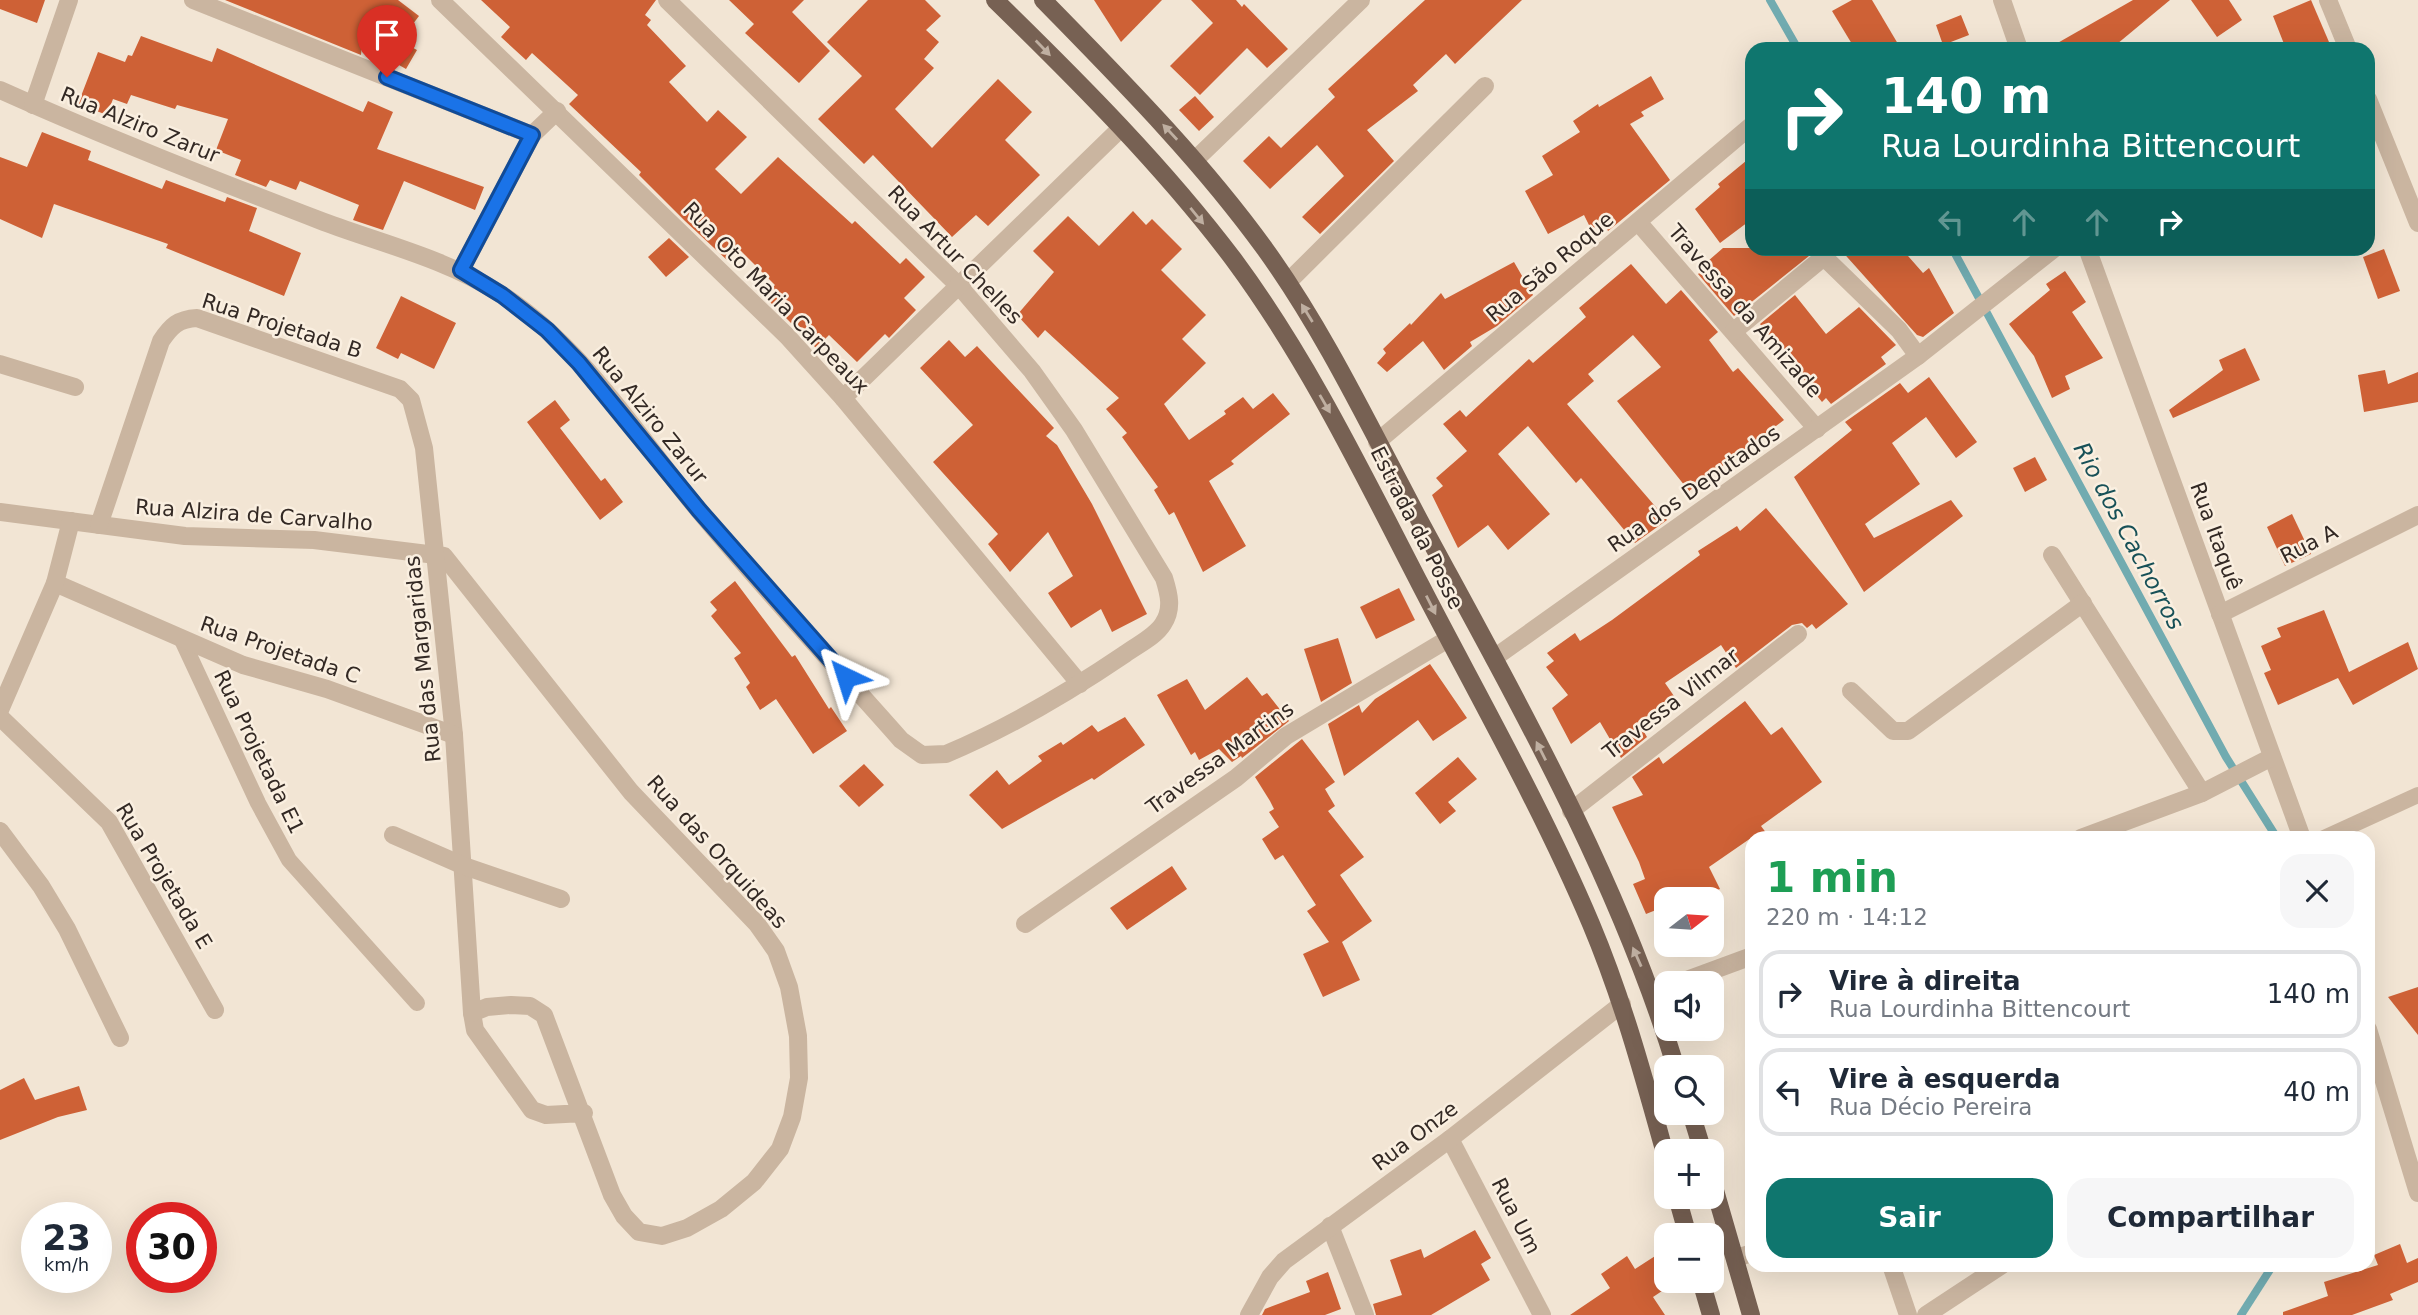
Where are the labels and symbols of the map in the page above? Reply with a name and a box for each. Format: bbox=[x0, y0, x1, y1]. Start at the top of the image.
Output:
pin bbox=[357, 5, 417, 77]
one-way arrow bbox=[1035, 39, 1051, 56]
street label: Rua Alziro Zarur bbox=[57, 82, 223, 168]
one-way arrow bbox=[1162, 123, 1178, 141]
street label: Rua Artur Chelles bbox=[883, 181, 1027, 329]
street label: Rua Oto Maria Carpeaux bbox=[678, 197, 874, 399]
one-way arrow bbox=[1189, 207, 1204, 224]
street label: Rua São Roque bbox=[1482, 207, 1618, 327]
street label: Travessa da Amizade bbox=[1663, 219, 1827, 403]
street label: Rua Projetada B bbox=[199, 289, 365, 363]
one-way arrow bbox=[1301, 303, 1314, 322]
street label: Rua Alziro Zarur bbox=[587, 342, 713, 489]
one-way arrow bbox=[1318, 394, 1331, 413]
street label: Rua dos Deputados bbox=[1603, 421, 1785, 557]
water label: Rio dos Cachorros bbox=[2069, 438, 2189, 634]
street label: Estrada da Posse bbox=[1366, 443, 1468, 613]
street label: Rua Itaquê bbox=[2185, 479, 2247, 593]
street label: Rua Alzira de Carvalho bbox=[134, 495, 374, 535]
street label: Rua A bbox=[2276, 519, 2342, 569]
street label: Rua das Margaridas bbox=[400, 555, 446, 763]
one-way arrow bbox=[1425, 595, 1436, 615]
street label: Rua Projetada C bbox=[197, 611, 363, 689]
position arrow bbox=[809, 640, 883, 714]
street label: Travessa Vilmar bbox=[1598, 643, 1744, 765]
street label: Rua Projetada E1 bbox=[209, 666, 309, 838]
street label: Travessa Martins bbox=[1141, 697, 1298, 820]
one-way arrow bbox=[1536, 741, 1547, 761]
street label: Rua das Orquideas bbox=[642, 771, 792, 933]
street label: Rua Projetada E bbox=[111, 799, 217, 953]
north arrow bbox=[1654, 887, 1724, 957]
one-way arrow bbox=[1631, 947, 1643, 967]
street label: Rua Onze bbox=[1368, 1096, 1462, 1176]
street label: Rua Um bbox=[1487, 1174, 1545, 1258]
speed limit sign: 30 bbox=[126, 1202, 217, 1293]

